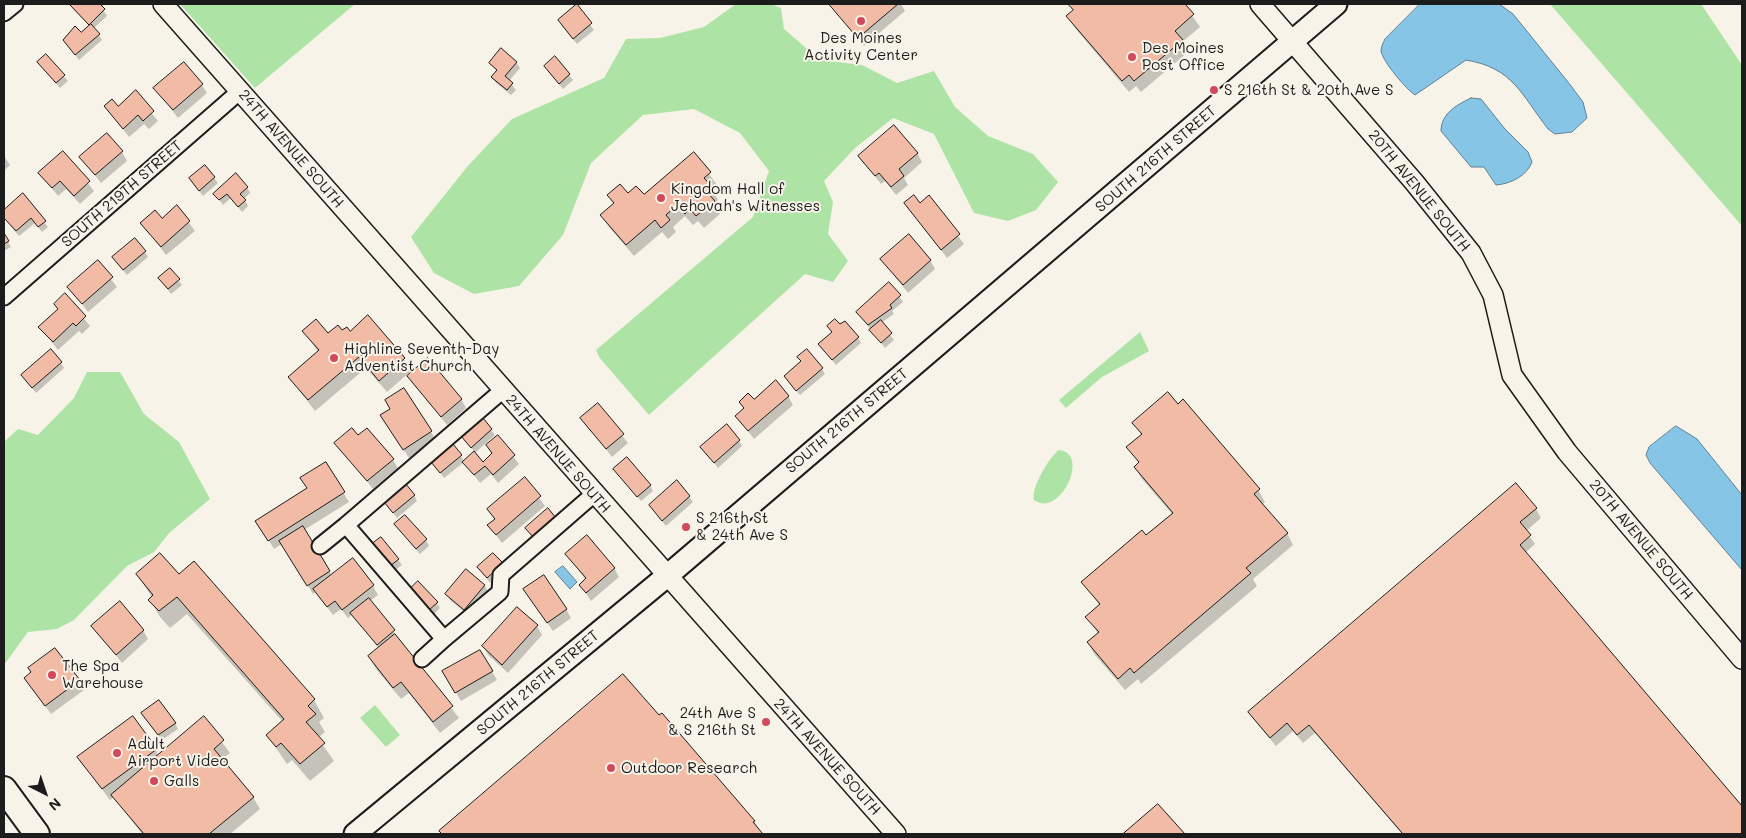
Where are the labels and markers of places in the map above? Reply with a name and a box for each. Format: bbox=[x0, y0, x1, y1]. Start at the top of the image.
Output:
marker: Des Moines Activity Center bbox=[855, 15, 867, 27]
place label: Des Moines Activity Center bbox=[804, 29, 918, 64]
place label: Des Moines Post Office bbox=[1142, 39, 1225, 74]
marker: Des Moines Post Office bbox=[1126, 51, 1138, 63]
place label: S 216th St & 20th Ave S bbox=[1224, 81, 1394, 99]
marker: S 216th St & 20th Ave S bbox=[1208, 84, 1220, 96]
place label: Kingdom Hall of Jehovah's Witnesses bbox=[671, 180, 820, 215]
marker: Kingdom Hall of Jehovah's Witnesses bbox=[655, 192, 667, 204]
place label: Highline Seventh-Day Adventist Church bbox=[344, 340, 499, 375]
marker: Highline Seventh-Day Adventist Church bbox=[328, 352, 340, 364]
place label: S 216th St & 24th Ave S bbox=[696, 509, 788, 544]
marker: S 216th St & 24th Ave S bbox=[680, 521, 692, 533]
place label: The Spa Warehouse bbox=[62, 657, 143, 692]
marker: The Spa Warehouse bbox=[46, 669, 58, 681]
place label: 24th Ave S & S 216th St bbox=[668, 704, 756, 739]
marker: 24th Ave S & S 216th St bbox=[760, 716, 772, 728]
place label: Adult Airport Video bbox=[127, 735, 229, 770]
marker: Adult Airport Video bbox=[111, 747, 123, 759]
place label: Outdoor Research bbox=[621, 759, 757, 777]
marker: Outdoor Research bbox=[605, 762, 617, 774]
place label: Galls bbox=[164, 772, 199, 790]
marker: Galls bbox=[148, 775, 160, 787]

